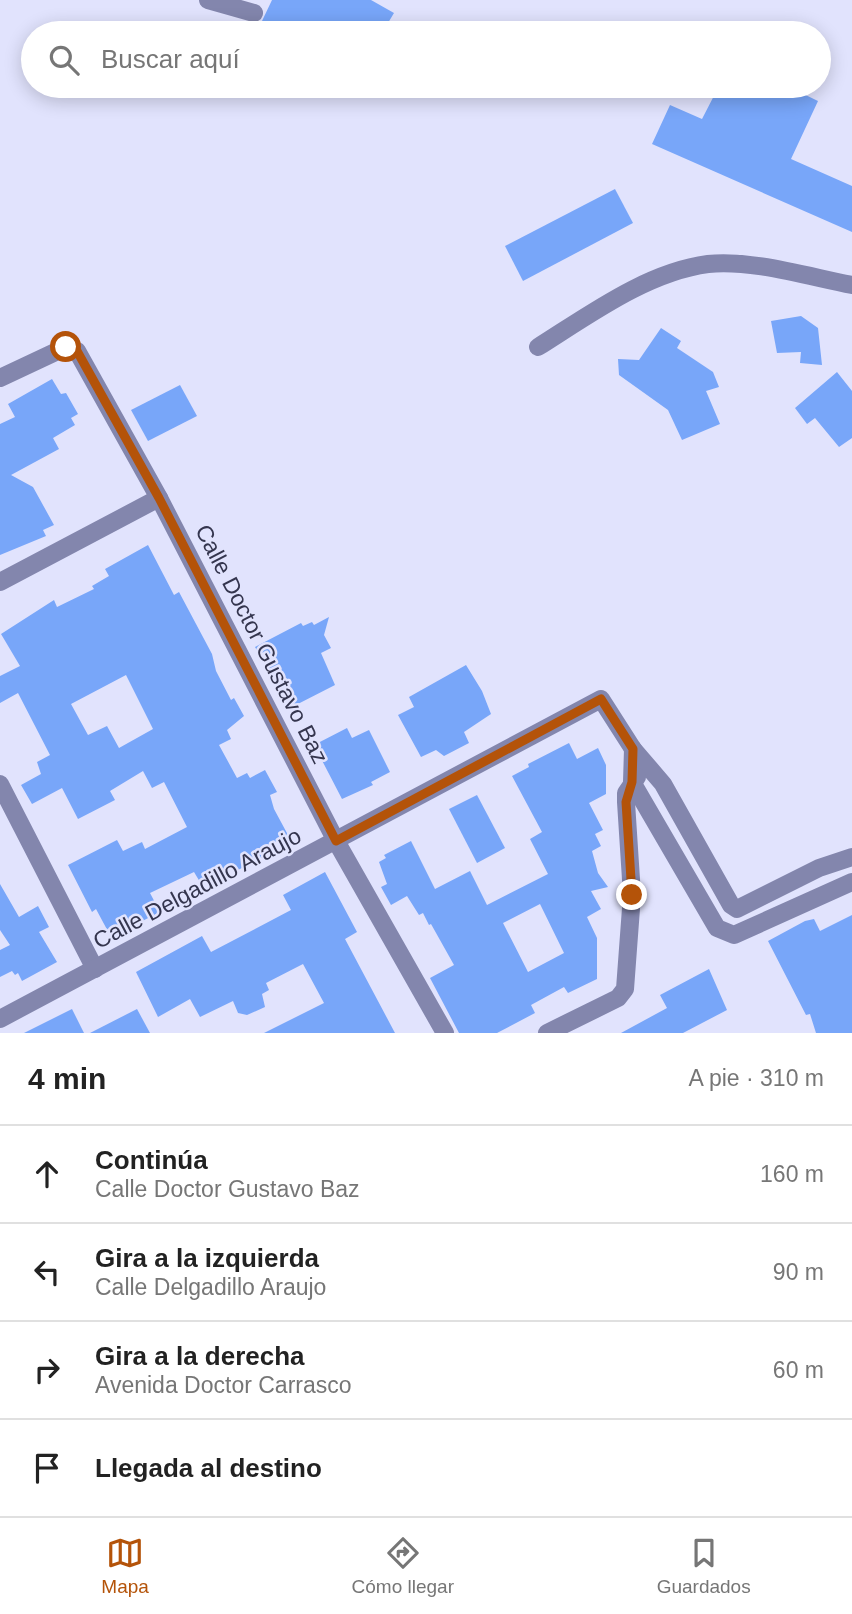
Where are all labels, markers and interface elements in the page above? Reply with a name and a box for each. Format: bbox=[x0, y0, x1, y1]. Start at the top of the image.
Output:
search box bbox=[21, 21, 831, 98]
icon: search bbox=[45, 41, 83, 79]
text: Buscar aquí bbox=[101, 44, 240, 74]
route start bbox=[50, 331, 81, 362]
street label: Calle Doctor Gustavo Baz bbox=[190, 520, 334, 768]
street label: Calle Delgadillo Araujo bbox=[89, 822, 305, 954]
route end bbox=[616, 879, 647, 910]
text: 4 min bbox=[28, 1062, 106, 1095]
text: A pie · 310 m bbox=[688, 1065, 824, 1091]
text: Continúa bbox=[95, 1145, 208, 1175]
icon: ahead bbox=[28, 1155, 66, 1193]
text: 160 m bbox=[760, 1161, 824, 1187]
text: Calle Doctor Gustavo Baz bbox=[95, 1176, 360, 1202]
text: Gira a la izquierda bbox=[95, 1243, 319, 1273]
icon: left bbox=[28, 1253, 66, 1291]
text: 90 m bbox=[773, 1259, 824, 1285]
text: Calle Delgadillo Araujo bbox=[95, 1274, 326, 1300]
text: Gira a la derecha bbox=[95, 1341, 305, 1371]
icon: right bbox=[28, 1351, 66, 1389]
text: 60 m bbox=[773, 1357, 824, 1383]
text: Avenida Doctor Carrasco bbox=[95, 1372, 352, 1398]
icon: arrive bbox=[28, 1449, 66, 1487]
text: Llegada al destino bbox=[95, 1453, 322, 1483]
tab: Mapa bbox=[101, 1534, 149, 1598]
tab: Cómo llegar bbox=[352, 1534, 454, 1598]
tab: Guardados bbox=[657, 1534, 751, 1598]

